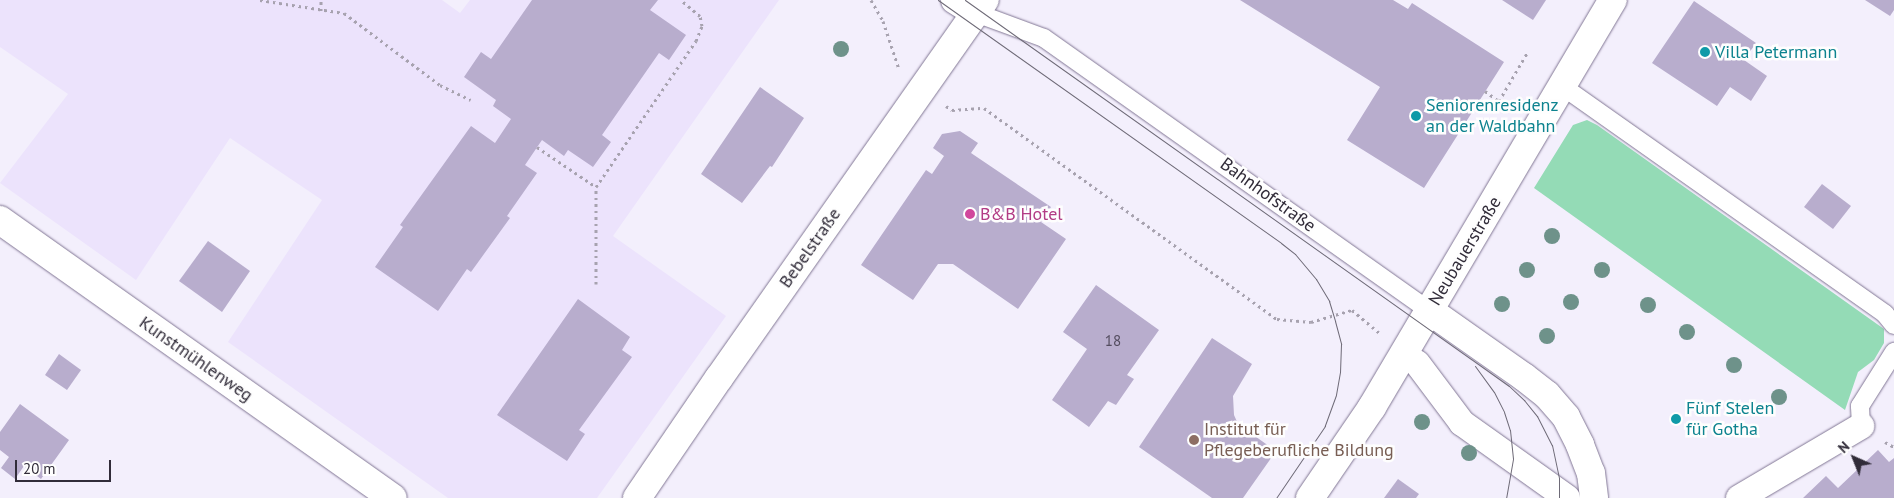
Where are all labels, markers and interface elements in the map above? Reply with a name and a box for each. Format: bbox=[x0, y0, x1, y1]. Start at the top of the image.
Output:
place label: Villa Petermann bbox=[1715, 41, 1837, 63]
marker: Villa Petermann bbox=[1699, 46, 1711, 58]
place label: Seniorenresidenz an der Waldbahn bbox=[1426, 95, 1559, 138]
marker: Seniorenresidenz an der Waldbahn bbox=[1410, 110, 1422, 122]
street label: Bahnhofstraße bbox=[1216, 153, 1320, 237]
street label: Neubauerstraße bbox=[1424, 193, 1506, 309]
place label: B&B Hotel bbox=[980, 203, 1063, 225]
street label: Bebelstraße bbox=[775, 204, 845, 292]
marker: B&B Hotel bbox=[964, 208, 976, 220]
street label: Kunstmühlenweg bbox=[135, 312, 257, 406]
house number: 18 bbox=[1105, 332, 1121, 350]
place label: Fünf Stelen für Gotha bbox=[1686, 398, 1774, 440]
marker: Fünf Stelen für Gotha bbox=[1670, 413, 1682, 425]
place label: Institut für Pflegeberufliche Bildung bbox=[1204, 419, 1394, 462]
north arrow bbox=[1829, 433, 1879, 483]
marker: Institut für Pflegeberufliche Bildung bbox=[1188, 434, 1200, 446]
text: N bbox=[1834, 438, 1853, 457]
scale bar bbox=[18, 450, 114, 482]
text: 20 m bbox=[23, 459, 56, 478]

